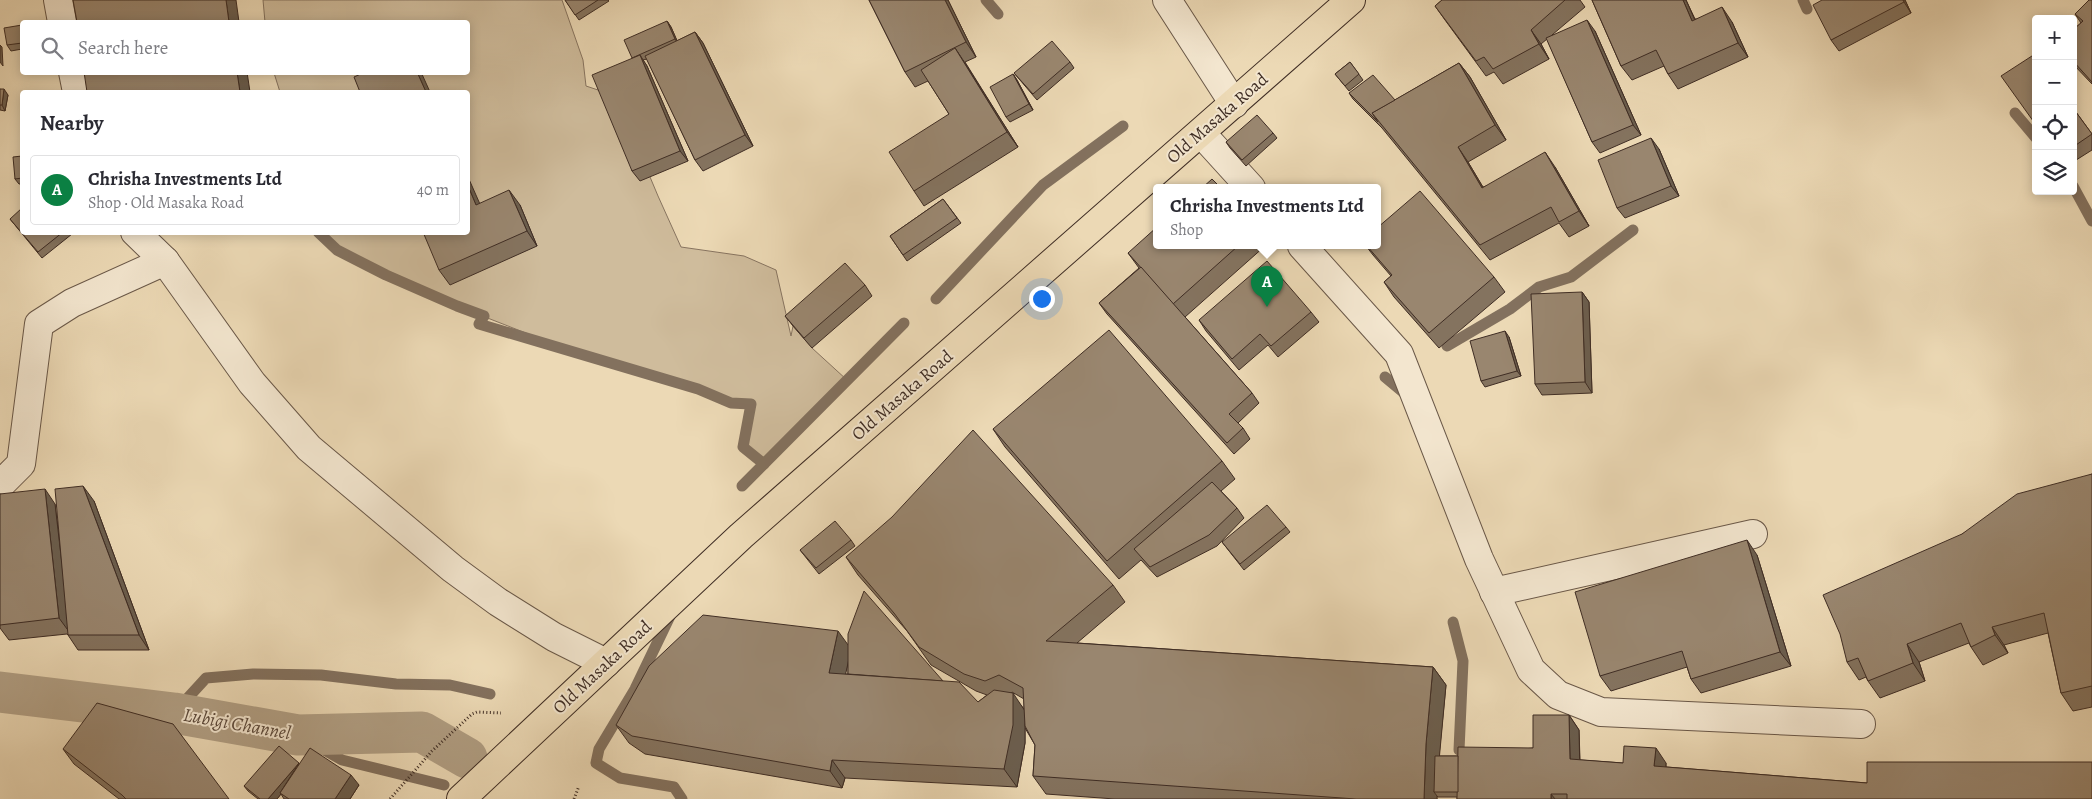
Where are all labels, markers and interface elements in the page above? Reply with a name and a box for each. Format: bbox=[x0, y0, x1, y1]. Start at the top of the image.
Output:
map controls bbox=[2032, 15, 2077, 195]
button: + bbox=[2032, 15, 2077, 60]
search box bbox=[20, 20, 470, 75]
icon: search bbox=[38, 34, 66, 62]
text: Search here bbox=[78, 35, 168, 61]
button: − bbox=[2032, 60, 2077, 105]
street label: Old Masaka Road bbox=[1161, 67, 1273, 169]
button: locate bbox=[2032, 105, 2077, 150]
text: Nearby bbox=[40, 109, 103, 137]
button: layers bbox=[2032, 150, 2077, 195]
text: Chrisha Investments Ltd bbox=[88, 166, 282, 192]
text: A bbox=[52, 179, 62, 201]
text: 40 m bbox=[417, 179, 449, 201]
popup bbox=[1153, 184, 1381, 249]
text: Shop · Old Masaka Road bbox=[88, 192, 244, 214]
text: Chrisha Investments Ltd bbox=[1170, 193, 1364, 219]
text: Shop bbox=[1170, 219, 1203, 241]
pin: A bbox=[1251, 266, 1283, 307]
your location bbox=[1029, 286, 1055, 312]
street label: Old Masaka Road bbox=[846, 344, 958, 446]
street label: Old Masaka Road bbox=[547, 615, 657, 719]
water label: Lubigi Channel bbox=[181, 702, 293, 746]

